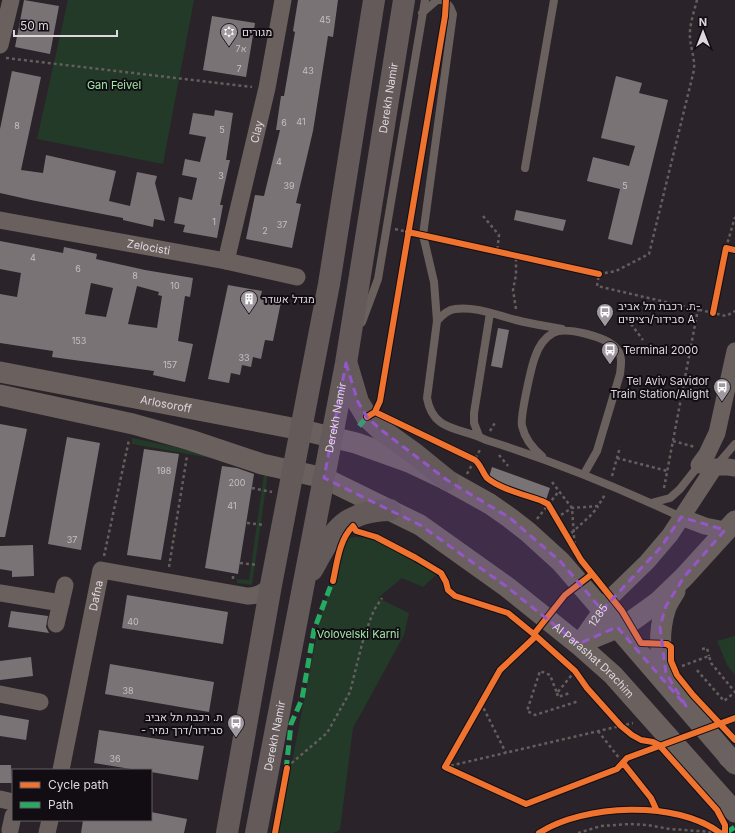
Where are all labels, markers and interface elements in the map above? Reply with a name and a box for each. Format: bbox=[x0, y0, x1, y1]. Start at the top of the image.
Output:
scale bar bbox=[14, 12, 117, 38]
north arrow bbox=[683, 12, 723, 52]
house number: 45 bbox=[319, 14, 331, 25]
text: N bbox=[699, 15, 707, 29]
text: 50 m bbox=[20, 18, 49, 33]
synagogue icon: מגורים bbox=[219, 22, 239, 47]
place label: מגורים bbox=[242, 25, 272, 39]
house number: 7א bbox=[236, 43, 247, 54]
street label: Derekh Namir bbox=[376, 62, 401, 134]
house number: 7 bbox=[236, 63, 242, 74]
house number: 43 bbox=[302, 65, 314, 76]
park label: Gan Feivel bbox=[87, 78, 141, 92]
house number: 41 bbox=[296, 116, 306, 127]
house number: 6 bbox=[281, 117, 287, 128]
street label: Clay bbox=[247, 119, 266, 144]
house number: 8 bbox=[14, 120, 20, 131]
house number: 5 bbox=[219, 124, 225, 135]
house number: 4 bbox=[276, 156, 282, 167]
house number: 3 bbox=[218, 170, 224, 181]
house number: 39 bbox=[283, 180, 295, 191]
house number: 5 bbox=[622, 180, 628, 191]
house number: 1 bbox=[212, 216, 216, 227]
house number: 37 bbox=[277, 219, 287, 230]
house number: 2 bbox=[262, 225, 268, 236]
street label: Zelocisti bbox=[126, 236, 171, 258]
house number: 4 bbox=[30, 252, 36, 263]
house number: 6 bbox=[75, 263, 81, 274]
house number: 8 bbox=[132, 270, 138, 281]
house number: 10 bbox=[170, 280, 180, 291]
building icon: מגדל אשדר bbox=[239, 289, 259, 314]
place label: מגדל אשדר bbox=[262, 292, 315, 306]
place label: ת. רכבת תל אביב- סבידור/רציפים A bbox=[618, 299, 701, 326]
bus stop icon: ת. רכבת תל אביב- סבידור/רציפים A bbox=[595, 302, 615, 327]
house number: 153 bbox=[72, 335, 87, 346]
bus stop icon: Terminal 2000 bbox=[600, 340, 620, 365]
place label: Terminal 2000 bbox=[623, 343, 698, 357]
house number: 33 bbox=[238, 352, 250, 363]
house number: 157 bbox=[163, 359, 177, 370]
place label: Tel Aviv Savidor Train Station/Alight bbox=[610, 374, 709, 401]
bus stop icon: Tel Aviv Savidor Train Station/Alight bbox=[712, 377, 732, 402]
street label: Derekh Namir bbox=[322, 381, 349, 454]
street label: Arlosoroff bbox=[139, 392, 193, 416]
house number: 198 bbox=[157, 465, 172, 476]
house number: 200 bbox=[229, 477, 246, 488]
house number: 41 bbox=[227, 500, 237, 511]
house number: 37 bbox=[67, 534, 77, 545]
street label: Dafna bbox=[86, 579, 106, 612]
street label: 1285 bbox=[585, 601, 611, 629]
house number: 40 bbox=[127, 616, 139, 627]
street label: Al Parashat Drachim bbox=[550, 620, 637, 701]
park label: Volovelski Karni bbox=[317, 627, 399, 641]
house number: 38 bbox=[122, 685, 134, 696]
street label: Derekh Namir bbox=[261, 699, 288, 772]
place label: ת. רכבת תל אביב - סבידור/דרך נמיר bbox=[141, 710, 223, 737]
bus stop icon: ת. רכבת תל אביב - סבידור/דרך נמיר bbox=[226, 713, 246, 738]
house number: 36 bbox=[109, 753, 121, 764]
legend bbox=[12, 769, 152, 821]
text: Cycle path bbox=[48, 777, 109, 792]
text: Path bbox=[48, 797, 73, 812]

